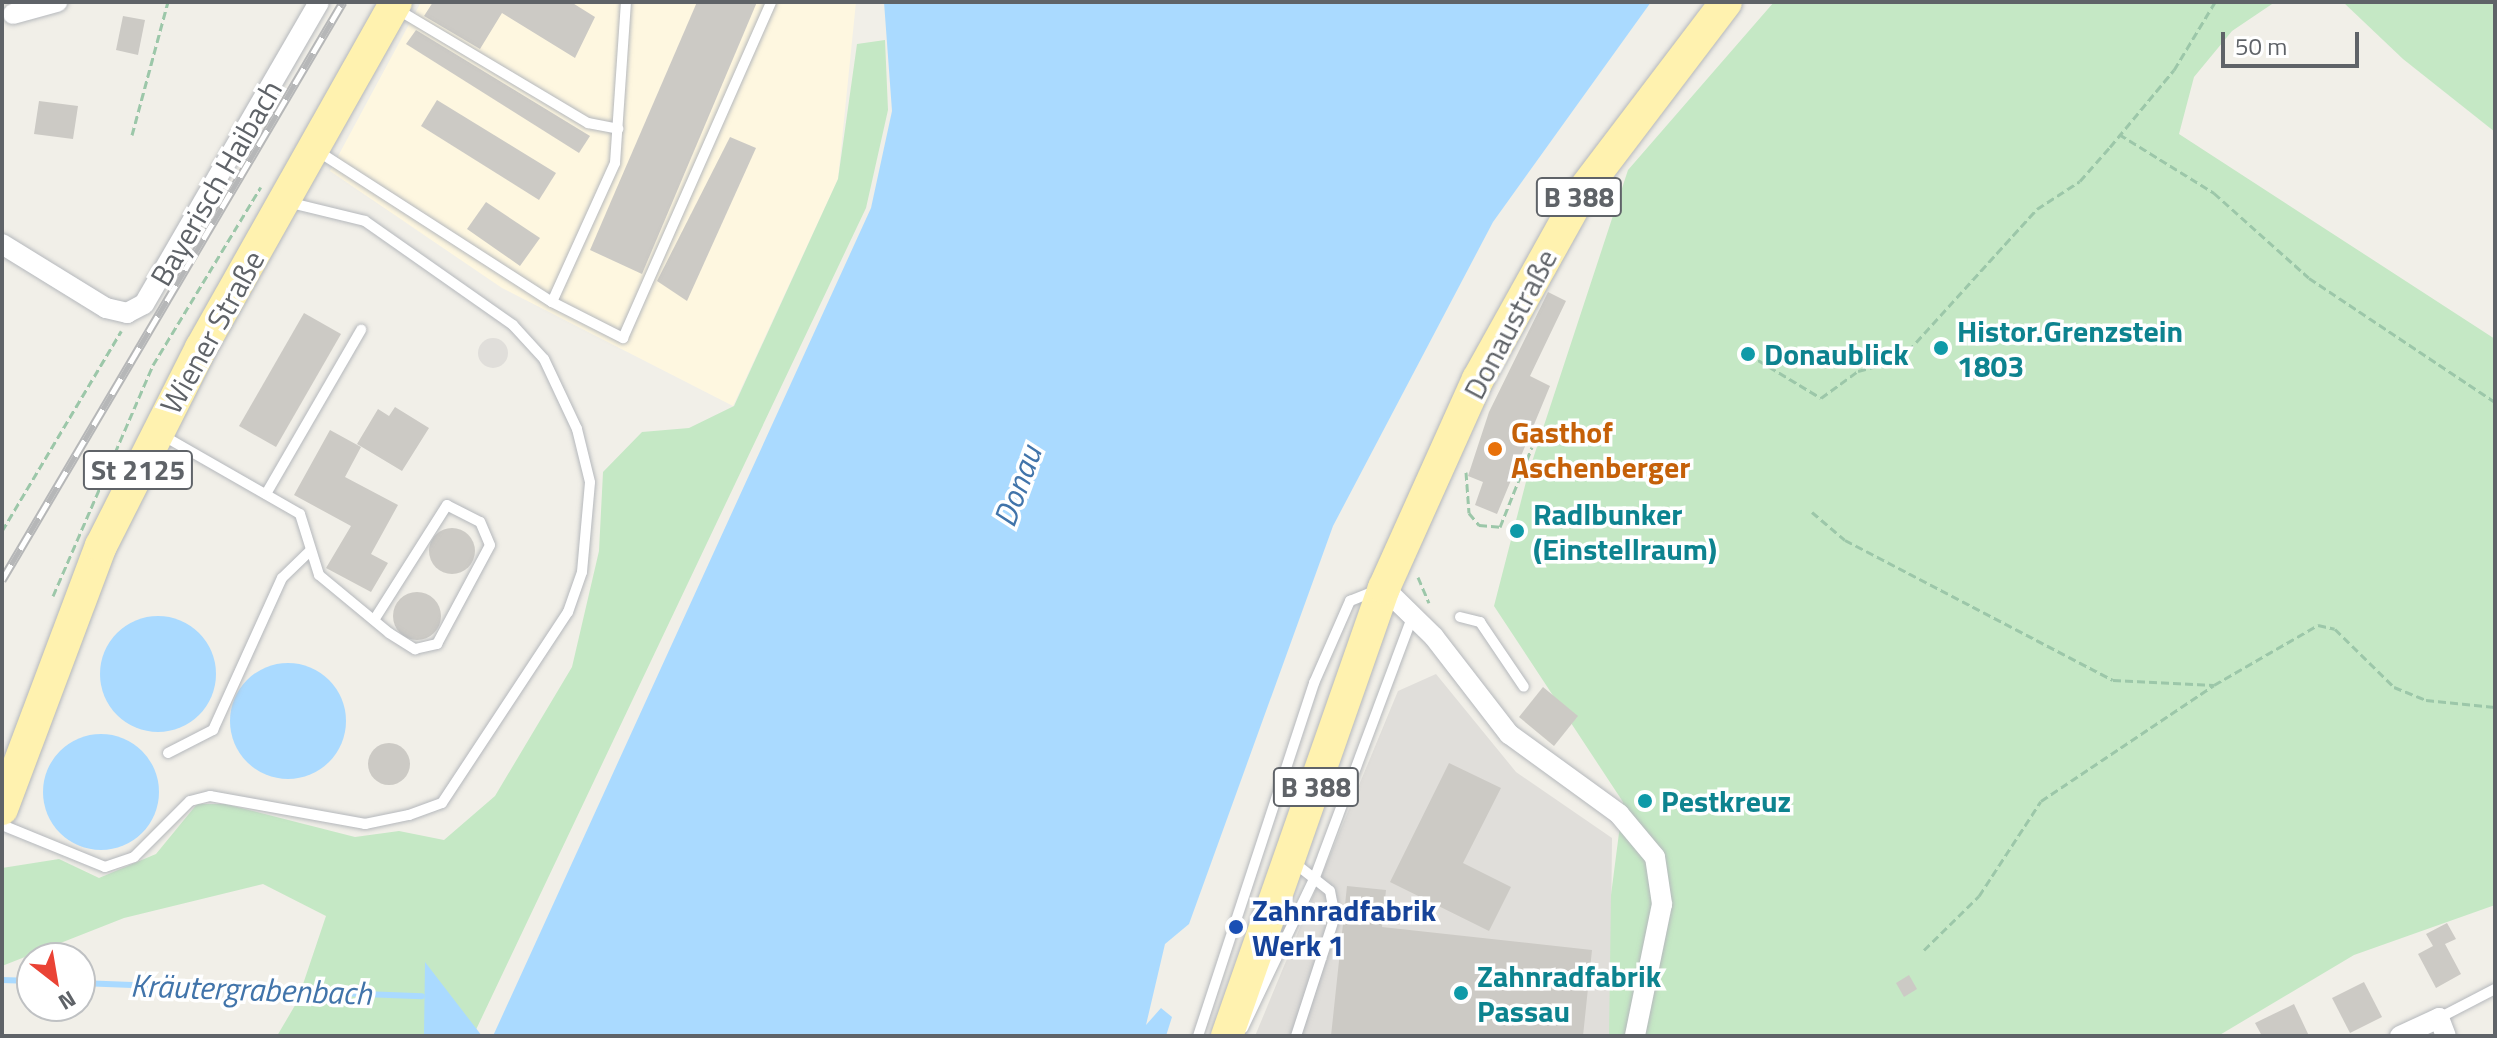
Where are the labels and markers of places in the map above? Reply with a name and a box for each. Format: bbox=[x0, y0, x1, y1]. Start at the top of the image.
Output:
place label: Histor.Grenzstein 1803 bbox=[1957, 313, 2183, 384]
place label: Donaublick bbox=[1764, 336, 1909, 372]
marker: Histor.Grenzstein 1803 bbox=[1932, 339, 1950, 357]
marker: Donaublick bbox=[1739, 345, 1757, 363]
place label: Gasthof Aschenberger bbox=[1511, 414, 1690, 484]
marker: Gasthof Aschenberger bbox=[1486, 440, 1504, 458]
place label: Radlbunker (Einstellraum) bbox=[1533, 496, 1717, 566]
marker: Radlbunker (Einstellraum) bbox=[1508, 522, 1526, 540]
place label: Pestkreuz bbox=[1661, 783, 1791, 819]
marker: Pestkreuz bbox=[1636, 792, 1654, 810]
place label: Zahnradfabrik Werk 1 bbox=[1252, 892, 1436, 962]
marker: Zahnradfabrik Werk 1 bbox=[1227, 918, 1245, 936]
place label: Zahnradfabrik Passau bbox=[1477, 958, 1661, 1028]
marker: Zahnradfabrik Passau bbox=[1452, 984, 1470, 1002]

